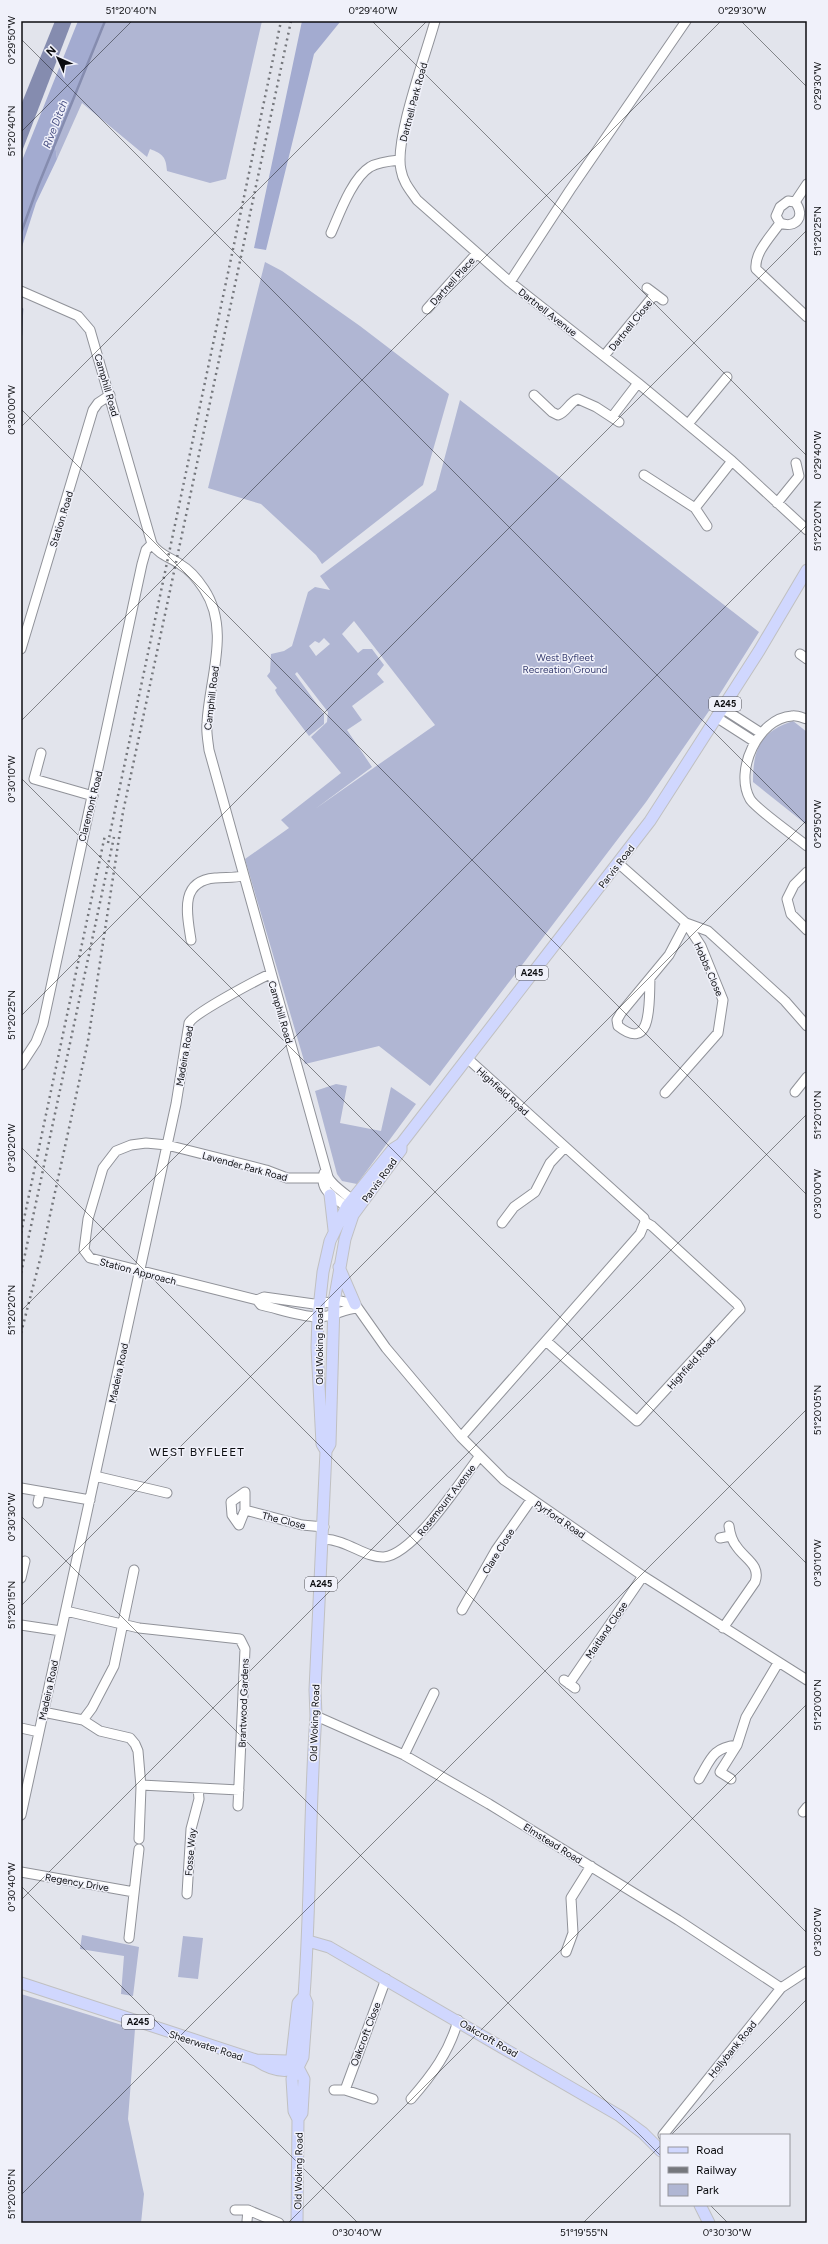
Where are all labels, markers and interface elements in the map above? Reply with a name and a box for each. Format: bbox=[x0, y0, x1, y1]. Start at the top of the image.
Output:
text: 51°20'40"N bbox=[105, 4, 157, 17]
text: 0°29'40"W bbox=[349, 4, 398, 17]
text: 0°29'30"W bbox=[718, 4, 766, 17]
text: 0°29'50"W bbox=[5, 15, 18, 64]
north arrow bbox=[38, 38, 78, 78]
text: N bbox=[44, 44, 59, 59]
street label: Dartnell Park Road bbox=[397, 61, 430, 143]
text: 0°29'30"W bbox=[811, 62, 824, 110]
water label: Rive Ditch bbox=[40, 98, 71, 150]
text: 51°20'40"N bbox=[5, 105, 18, 157]
text: 51°20'25"N bbox=[811, 206, 824, 256]
street label: Dartnell Place bbox=[427, 254, 478, 308]
street label: Dartnell Avenue bbox=[516, 285, 580, 340]
street label: Dartnell Close bbox=[606, 297, 655, 354]
street label: Camphill Road bbox=[91, 352, 122, 418]
text: 0°30'00"W bbox=[5, 385, 18, 435]
text: 0°29'40"W bbox=[811, 430, 824, 479]
street label: Station Road bbox=[47, 489, 76, 549]
text: 51°20'20"N bbox=[811, 501, 824, 551]
park label: West Byfleet Recreation Ground bbox=[523, 651, 608, 676]
street label: Camphill Road bbox=[201, 665, 222, 731]
road number: A245 bbox=[709, 697, 741, 711]
text: 0°30'10"W bbox=[5, 755, 18, 803]
street label: Claremont Road bbox=[75, 769, 106, 843]
text: 0°29'50"W bbox=[811, 799, 824, 848]
street label: Parvis Road bbox=[595, 842, 638, 891]
street label: Hobbs Close bbox=[691, 940, 726, 999]
road number: A245 bbox=[516, 966, 548, 980]
street label: Camphill Road bbox=[265, 979, 296, 1045]
text: 51°20'25"N bbox=[5, 990, 18, 1040]
street label: Madeira Road bbox=[173, 1025, 196, 1087]
street label: Highfield Road bbox=[474, 1064, 532, 1118]
text: 51°20'10"N bbox=[811, 1090, 824, 1140]
text: 0°30'20"W bbox=[5, 1123, 18, 1172]
street label: Lavender Park Road bbox=[201, 1149, 289, 1184]
street label: Parvis Road bbox=[359, 1155, 400, 1205]
text: 0°30'00"W bbox=[811, 1169, 824, 1219]
street label: Station Approach bbox=[98, 1255, 178, 1288]
text: 51°20'20"N bbox=[5, 1285, 18, 1335]
street label: Old Woking Road bbox=[313, 1307, 326, 1385]
street label: Highfield Road bbox=[664, 1334, 718, 1392]
street label: Madeira Road bbox=[106, 1342, 131, 1404]
text: 51°20'05"N bbox=[811, 1385, 824, 1435]
district label: WEST BYFLEET bbox=[149, 1445, 245, 1459]
street label: Rosemount Avenue bbox=[414, 1461, 479, 1539]
text: 0°30'30"W bbox=[5, 1492, 18, 1541]
street label: Pyrford Road bbox=[532, 1498, 588, 1541]
street label: The Close bbox=[261, 1509, 307, 1532]
street label: Clare Close bbox=[479, 1526, 518, 1576]
text: 0°30'10"W bbox=[811, 1539, 824, 1587]
road number: A245 bbox=[305, 1577, 337, 1591]
text: 51°20'15"N bbox=[5, 1581, 18, 1629]
street label: Maitland Close bbox=[583, 1599, 631, 1661]
street label: Brantwood Gardens bbox=[235, 1658, 252, 1748]
street label: Madeira Road bbox=[36, 1659, 61, 1721]
text: 51°20'00"N bbox=[811, 1679, 824, 1731]
street label: Old Woking Road bbox=[307, 1684, 322, 1762]
street label: Elmstead Road bbox=[521, 1820, 585, 1867]
street label: Fosse Way bbox=[182, 1827, 199, 1876]
text: 0°30'40"W bbox=[5, 1862, 18, 1912]
street label: Regency Drive bbox=[44, 1870, 110, 1895]
text: 0°30'20"W bbox=[811, 1907, 824, 1956]
street label: Oakcroft Close bbox=[347, 2000, 384, 2068]
road number: A245 bbox=[122, 2015, 154, 2029]
street label: Oakcroft Road bbox=[457, 2017, 520, 2060]
street label: Hollybank Road bbox=[705, 2018, 760, 2081]
street label: Sheerwater Road bbox=[167, 2027, 245, 2064]
street label: Old Woking Road bbox=[291, 2132, 306, 2210]
legend bbox=[660, 2134, 790, 2206]
text: Road bbox=[696, 2143, 724, 2157]
text: Railway bbox=[696, 2163, 737, 2177]
text: 51°20'05"N bbox=[5, 2169, 18, 2219]
text: Park bbox=[696, 2183, 719, 2197]
text: 0°30'40"W bbox=[332, 2226, 382, 2239]
text: 51°19'55"N bbox=[560, 2226, 608, 2239]
text: 0°30'30"W bbox=[703, 2226, 752, 2239]

